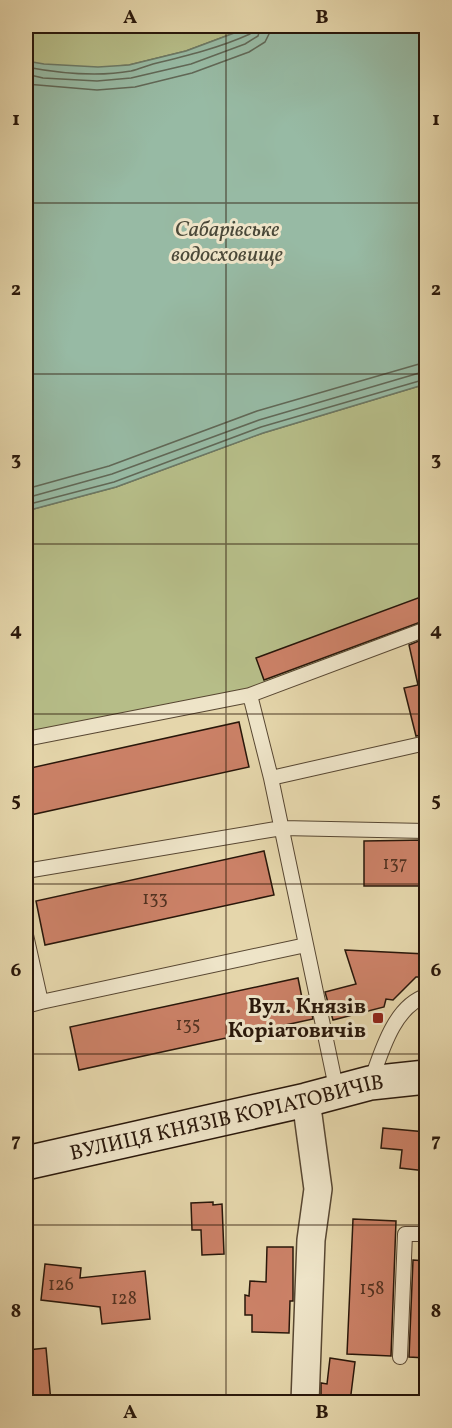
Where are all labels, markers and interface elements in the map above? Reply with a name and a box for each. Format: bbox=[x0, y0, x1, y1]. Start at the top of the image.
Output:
text: A bbox=[123, 4, 137, 32]
text: B bbox=[315, 4, 329, 32]
text: 1 bbox=[12, 106, 20, 134]
text: 1 bbox=[432, 106, 440, 134]
water label: Сабарівське водосховище bbox=[171, 215, 283, 271]
text: 2 bbox=[11, 276, 21, 304]
text: 2 bbox=[431, 276, 441, 304]
text: 3 bbox=[11, 446, 21, 474]
text: 3 bbox=[431, 446, 441, 474]
text: 4 bbox=[10, 617, 22, 645]
text: 4 bbox=[430, 617, 442, 645]
text: 5 bbox=[11, 787, 21, 815]
text: 5 bbox=[431, 787, 441, 815]
house number: 137 bbox=[383, 852, 407, 877]
house number: 133 bbox=[142, 887, 168, 912]
text: 6 bbox=[11, 957, 22, 985]
text: 6 bbox=[431, 957, 442, 985]
place label: Вул. Князів Коріатовичів bbox=[228, 993, 366, 1046]
marker: Вул. Князів Коріатовичів bbox=[371, 1011, 385, 1025]
house number: 135 bbox=[176, 1013, 200, 1038]
street label: ВУЛИЦЯ КНЯЗІВ КОРІАТОВИЧІВ bbox=[67, 1069, 385, 1169]
text: 7 bbox=[11, 1127, 21, 1155]
text: 7 bbox=[431, 1127, 441, 1155]
house number: 126 bbox=[48, 1273, 74, 1298]
house number: 158 bbox=[360, 1277, 384, 1302]
house number: 128 bbox=[111, 1287, 137, 1312]
text: 8 bbox=[11, 1298, 21, 1326]
text: 8 bbox=[431, 1298, 441, 1326]
text: A bbox=[123, 1399, 137, 1427]
text: B bbox=[315, 1399, 329, 1427]

